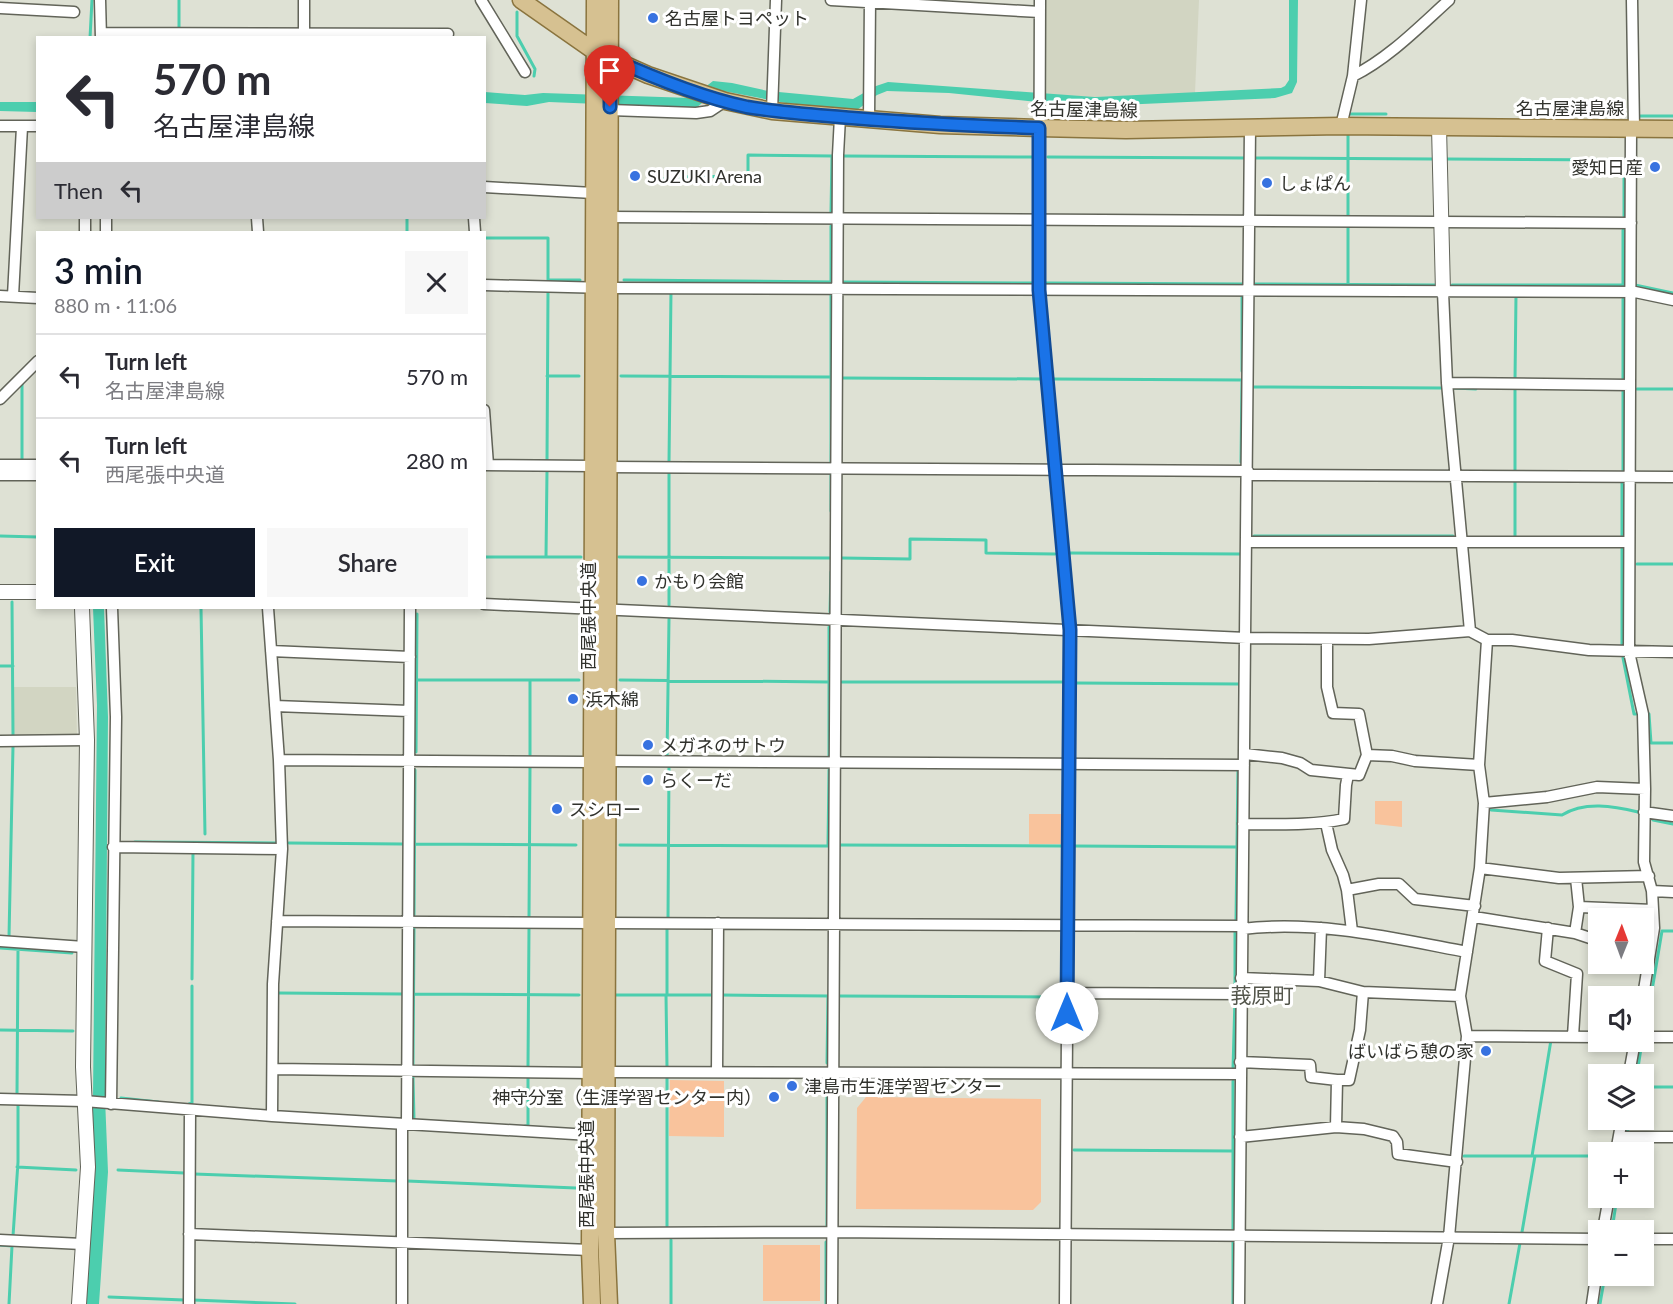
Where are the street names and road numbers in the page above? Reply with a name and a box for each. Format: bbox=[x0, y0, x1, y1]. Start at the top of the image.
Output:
street label: 名古屋津島線 bbox=[1030, 97, 1138, 121]
street label: 名古屋津島線 bbox=[1516, 97, 1624, 119]
street label: 西尾張中央道 bbox=[577, 562, 599, 670]
street label: 西尾張中央道 bbox=[575, 1120, 597, 1228]

